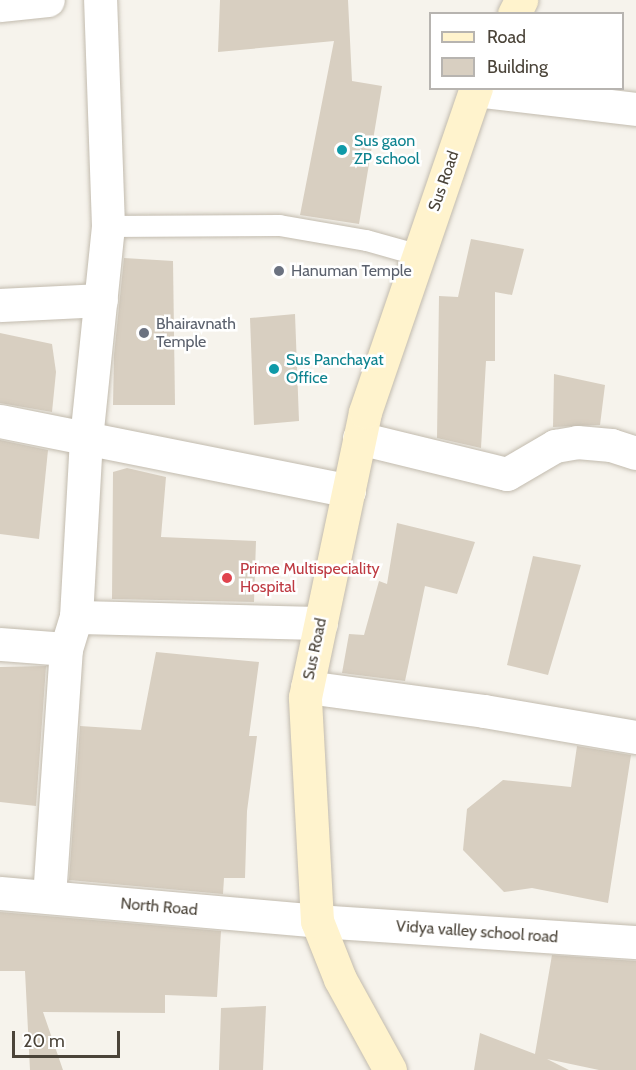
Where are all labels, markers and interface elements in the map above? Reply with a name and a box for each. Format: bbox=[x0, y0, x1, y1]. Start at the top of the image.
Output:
legend bbox=[429, 12, 624, 90]
text: Road bbox=[487, 26, 526, 48]
text: Building bbox=[487, 56, 548, 78]
place label: Sus gaon ZP school bbox=[354, 131, 419, 169]
marker: Sus gaon ZP school bbox=[335, 143, 349, 157]
street label: Sus Road bbox=[425, 148, 463, 214]
place label: Hanuman Temple bbox=[291, 261, 412, 281]
marker: Hanuman Temple bbox=[272, 264, 286, 278]
place label: Bhairavnath Temple bbox=[156, 314, 236, 352]
marker: Bhairavnath Temple bbox=[137, 326, 151, 340]
place label: Sus Panchayat Office bbox=[286, 350, 384, 388]
marker: Sus Panchayat Office bbox=[267, 362, 281, 376]
place label: Prime Multispeciality Hospital bbox=[240, 559, 380, 597]
marker: Prime Multispeciality Hospital bbox=[218, 569, 236, 587]
street label: Sus Road bbox=[299, 616, 331, 682]
street label: North Road bbox=[120, 894, 198, 920]
street label: Vidya valley school road bbox=[395, 917, 559, 947]
scale bar bbox=[15, 1019, 123, 1057]
text: 20 m bbox=[23, 1030, 65, 1052]

